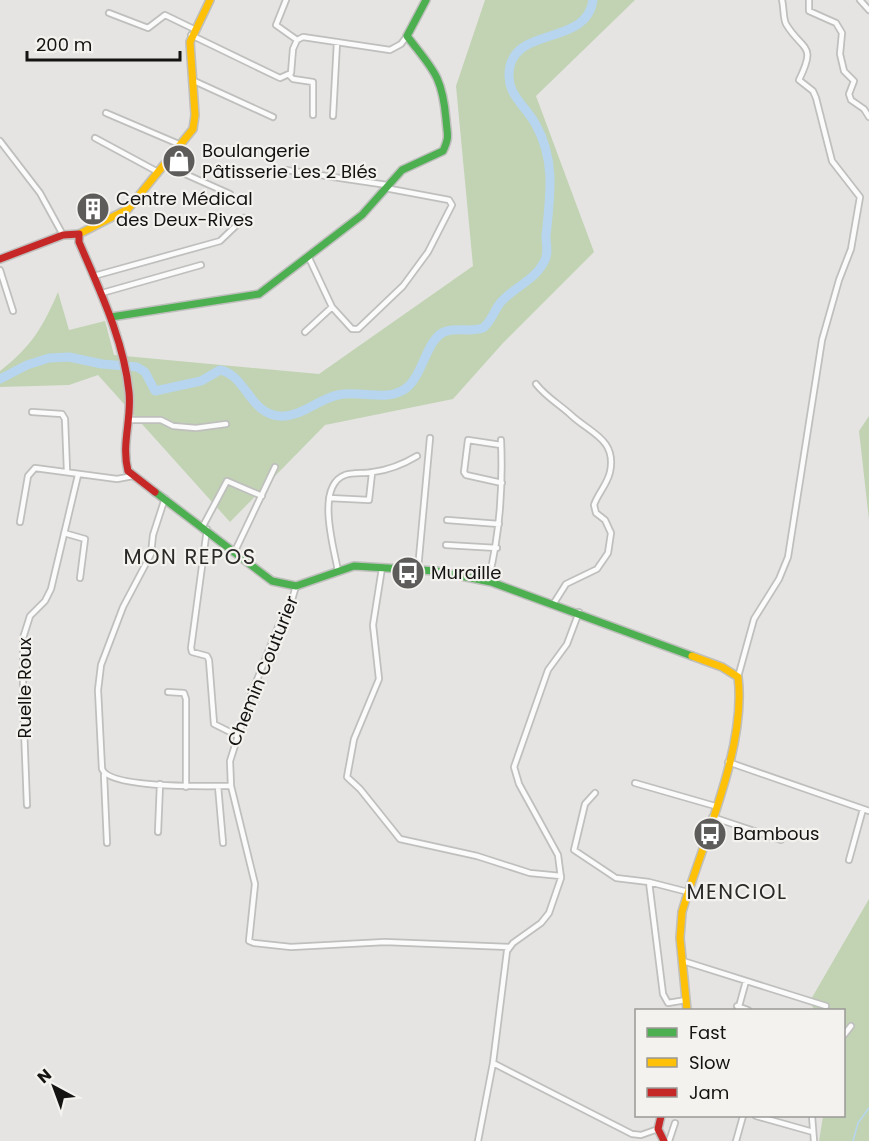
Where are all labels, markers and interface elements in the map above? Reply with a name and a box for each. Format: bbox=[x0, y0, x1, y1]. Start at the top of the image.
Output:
scale bar bbox=[27, 24, 180, 62]
text: 200 m bbox=[36, 32, 92, 57]
place label: Boulangerie Pâtisserie Les 2 Blés bbox=[202, 138, 377, 184]
shop icon: Boulangerie Pâtisserie Les 2 Blés bbox=[161, 143, 197, 179]
place label: Centre Médical des Deux-Rives bbox=[116, 186, 254, 232]
building icon: Centre Médical des Deux-Rives bbox=[75, 191, 111, 227]
district label: MON REPOS bbox=[124, 542, 257, 571]
bus stop icon: Muraille bbox=[390, 555, 426, 591]
place label: Muraille bbox=[431, 560, 501, 585]
street label: Chemin Couturier bbox=[221, 592, 304, 750]
street label: Ruelle Roux bbox=[12, 637, 37, 739]
bus stop icon: Bambous bbox=[692, 816, 728, 852]
place label: Bambous bbox=[733, 821, 819, 846]
district label: MENCIOL bbox=[686, 877, 788, 906]
legend bbox=[635, 1009, 845, 1117]
text: Fast bbox=[689, 1020, 726, 1045]
text: Slow bbox=[689, 1050, 731, 1075]
north arrow bbox=[24, 1057, 84, 1117]
text: N bbox=[32, 1063, 57, 1089]
text: Jam bbox=[689, 1080, 729, 1105]

